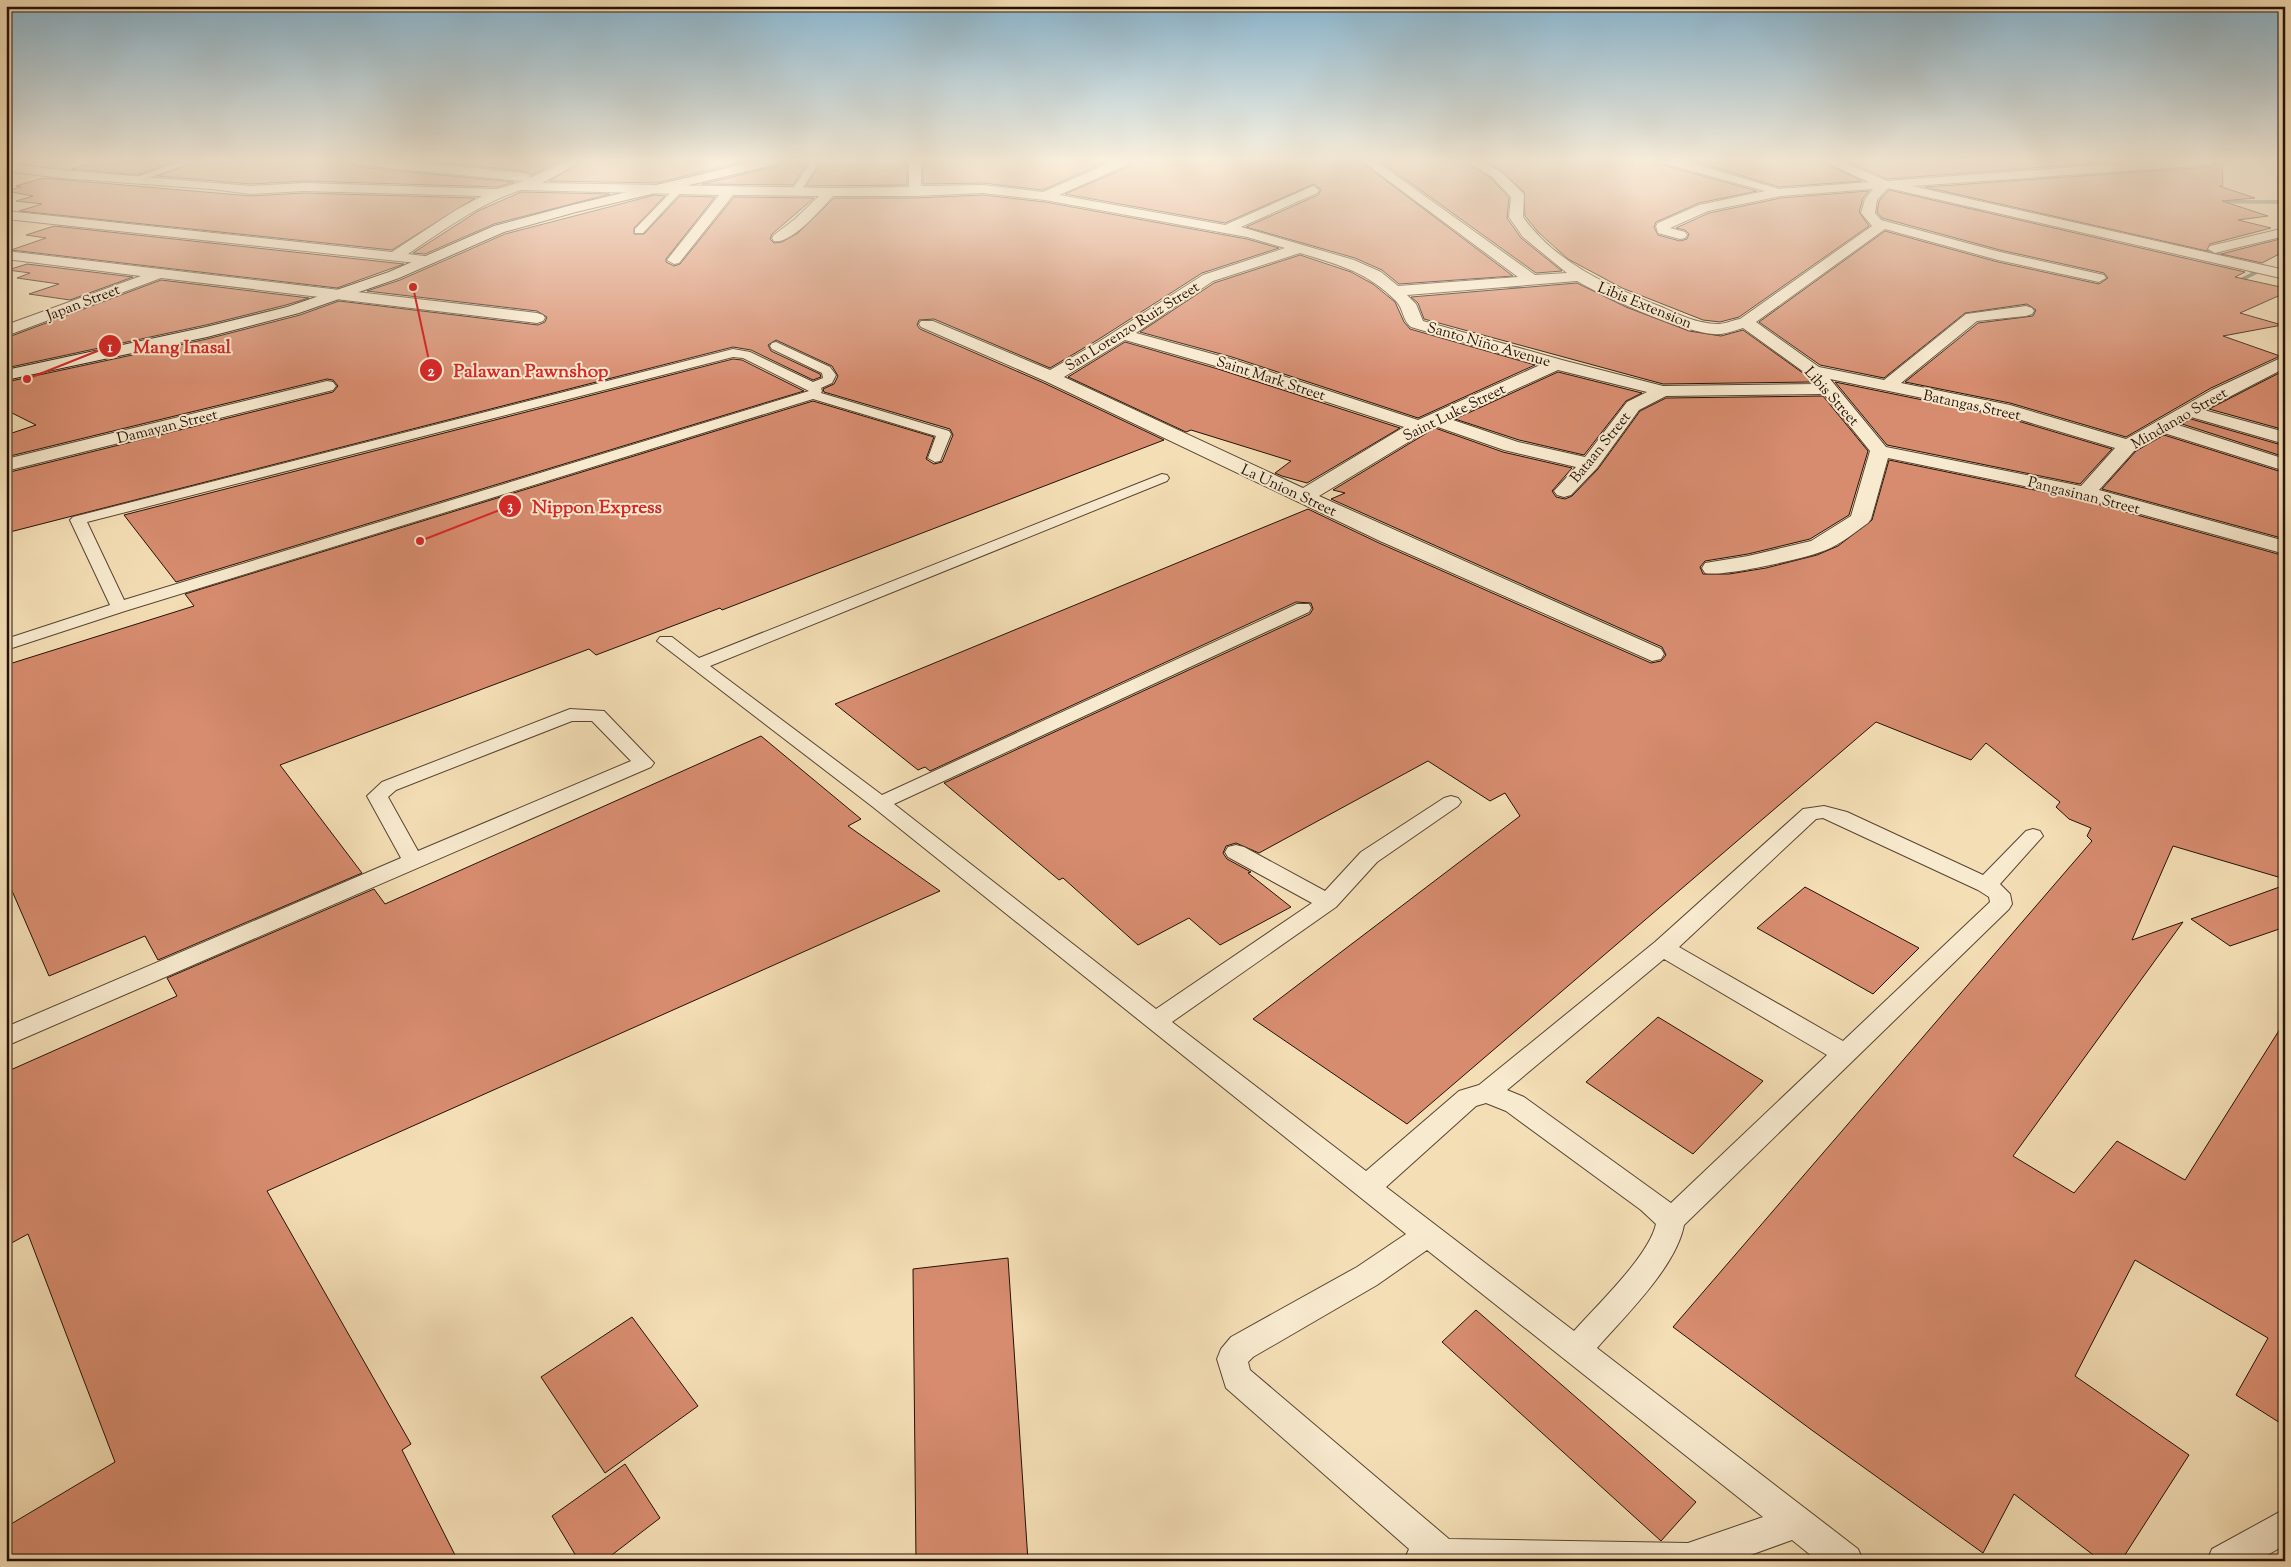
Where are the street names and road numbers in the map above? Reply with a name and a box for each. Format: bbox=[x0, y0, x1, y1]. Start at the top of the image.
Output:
street label: San Lorenzo Ruiz Street bbox=[1062, 277, 1204, 377]
street label: Libis Extension bbox=[1594, 278, 1695, 335]
street label: Japan Street bbox=[43, 280, 123, 327]
street label: Santo Niño Avenue bbox=[1424, 318, 1553, 373]
street label: Saint Mark Street bbox=[1213, 352, 1328, 407]
street label: Libis Street bbox=[1799, 363, 1863, 431]
street label: Saint Luke Street bbox=[1400, 379, 1509, 447]
street label: Mindanao Street bbox=[2128, 383, 2232, 455]
street label: Batangas Street bbox=[1921, 386, 2022, 427]
street label: Damayan Street bbox=[115, 405, 220, 450]
street label: Bataan Street bbox=[1566, 408, 1636, 488]
street label: La Union Street bbox=[1237, 460, 1340, 523]
street label: Pangasinan Street bbox=[2025, 472, 2142, 521]

